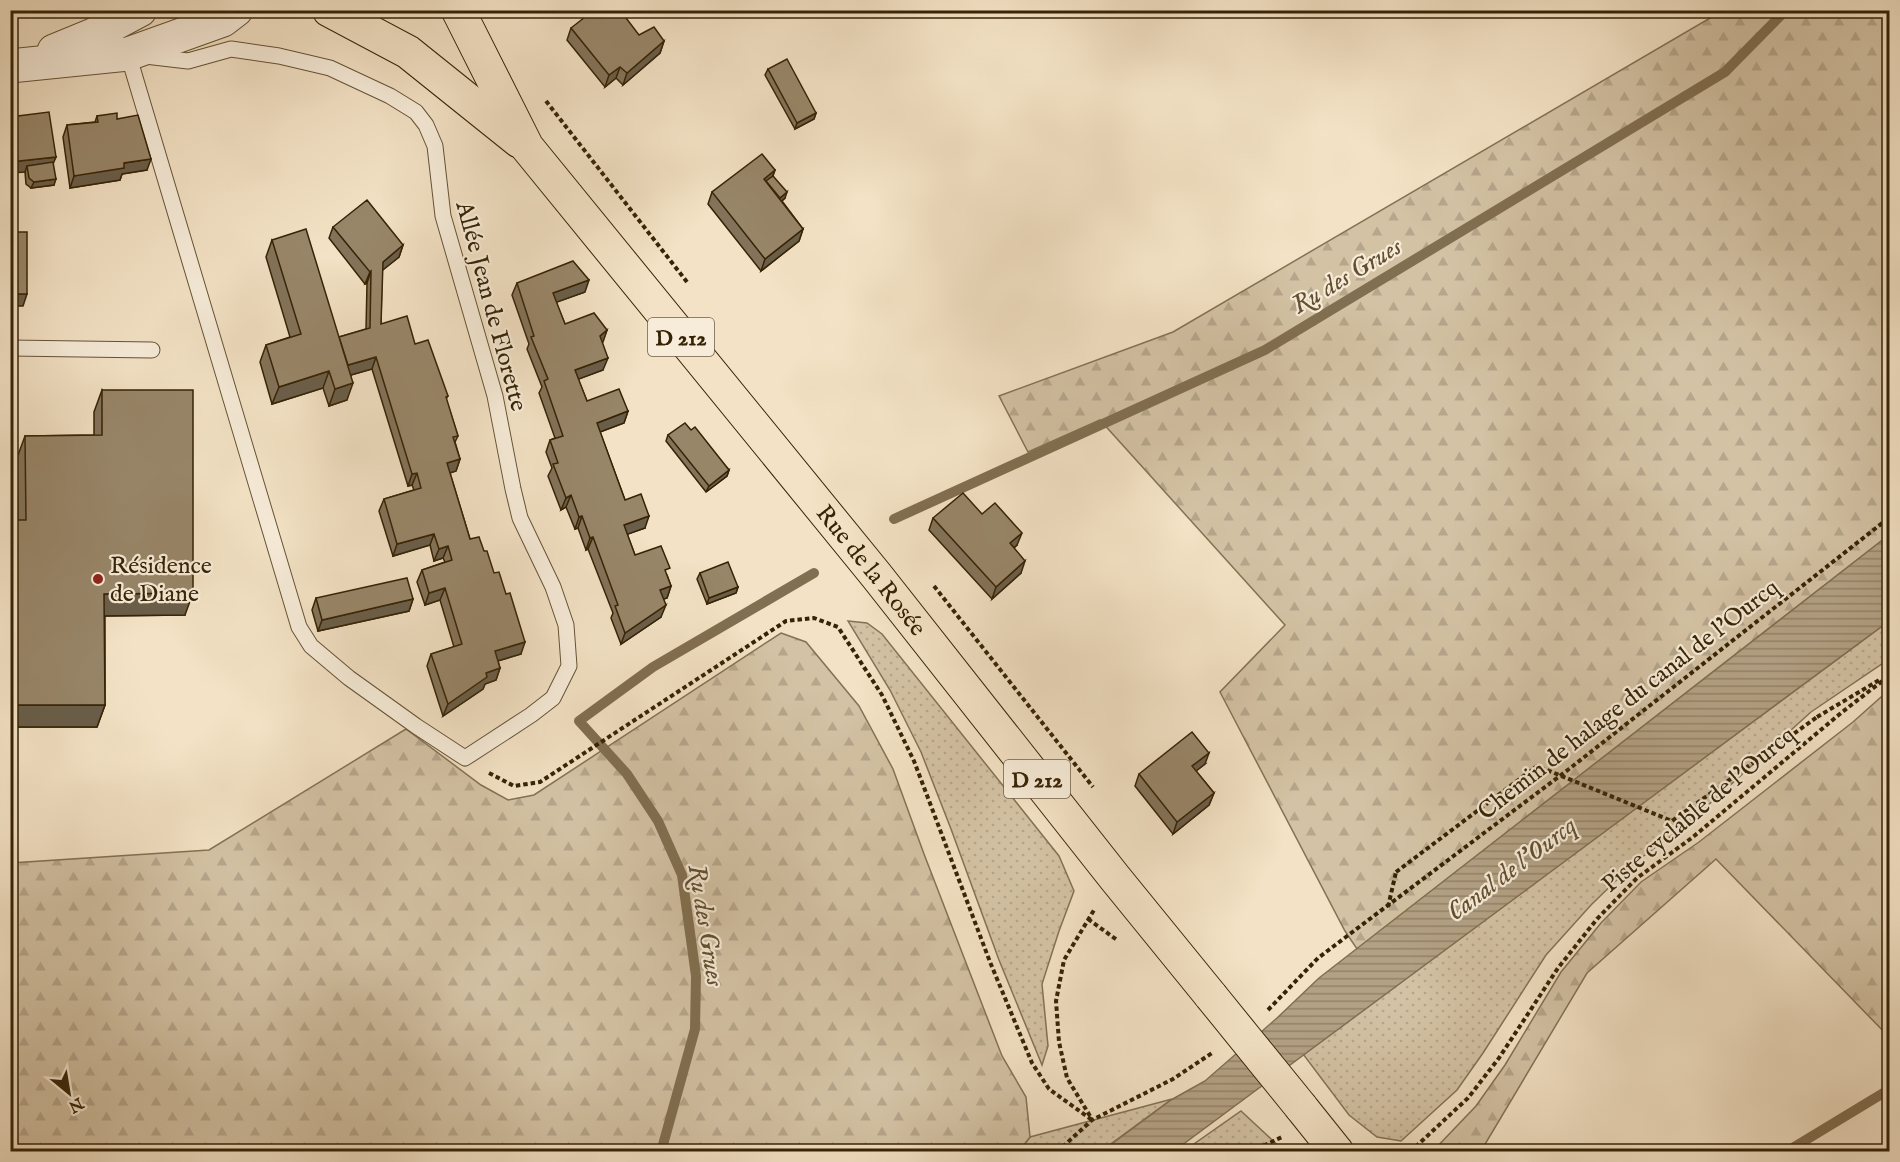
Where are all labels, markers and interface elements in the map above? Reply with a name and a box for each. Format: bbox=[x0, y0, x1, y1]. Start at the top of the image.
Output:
street label: Allée Jean de Florette bbox=[447, 197, 533, 415]
water label: Ru des Grues bbox=[1286, 230, 1408, 322]
road number: D 212 bbox=[648, 318, 714, 356]
street label: Rue de la Rosée bbox=[808, 499, 932, 643]
place label: Résidence de Diane bbox=[110, 551, 212, 610]
marker: Résidence de Diane bbox=[91, 572, 105, 586]
street label: Chemin de halage du canal de l'Ourcq bbox=[1472, 572, 1787, 828]
street label: Piste cyclable de l'Ourcq bbox=[1596, 719, 1803, 900]
road number: D 212 bbox=[1004, 760, 1070, 798]
water label: Canal de l'Ourcq bbox=[1440, 810, 1583, 929]
water label: Ru des Grues bbox=[680, 862, 732, 989]
north arrow bbox=[39, 1063, 99, 1123]
text: N bbox=[64, 1092, 87, 1116]

